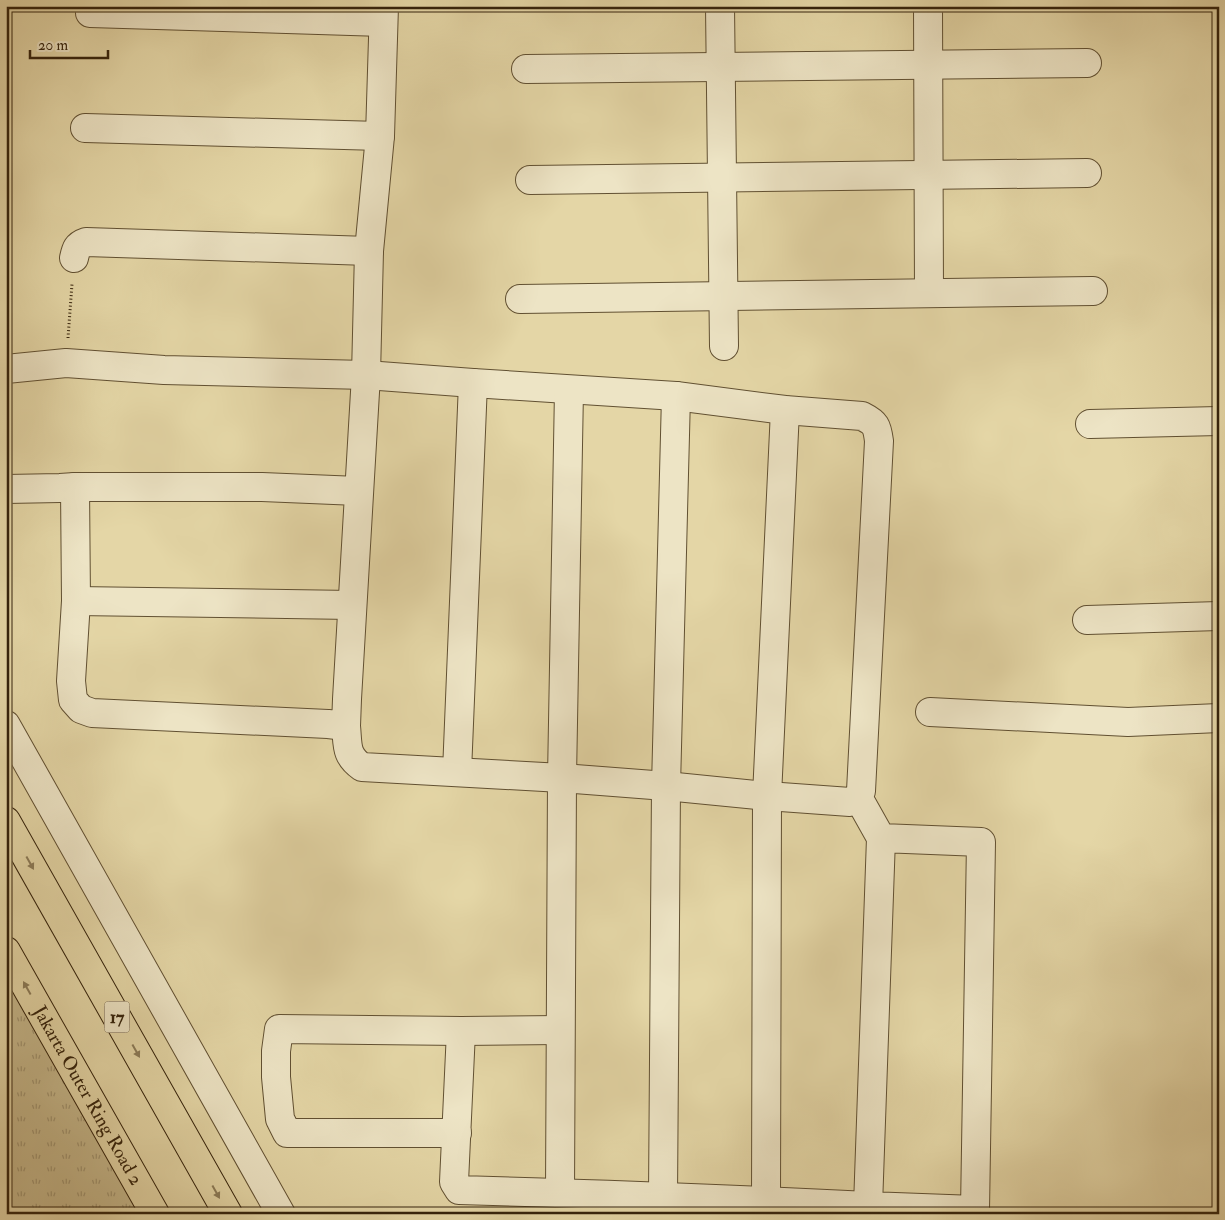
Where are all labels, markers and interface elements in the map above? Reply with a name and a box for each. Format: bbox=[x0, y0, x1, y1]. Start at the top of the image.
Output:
scale bar bbox=[30, 28, 108, 60]
text: 20 m bbox=[38, 36, 68, 55]
one-way arrow bbox=[26, 857, 35, 870]
one-way arrow bbox=[23, 982, 32, 995]
street label: Jakarta Outer Ring Road 2 bbox=[27, 1000, 148, 1189]
road number: 17 bbox=[104, 1002, 130, 1032]
one-way arrow bbox=[132, 1043, 140, 1058]
one-way arrow bbox=[211, 1186, 220, 1199]

